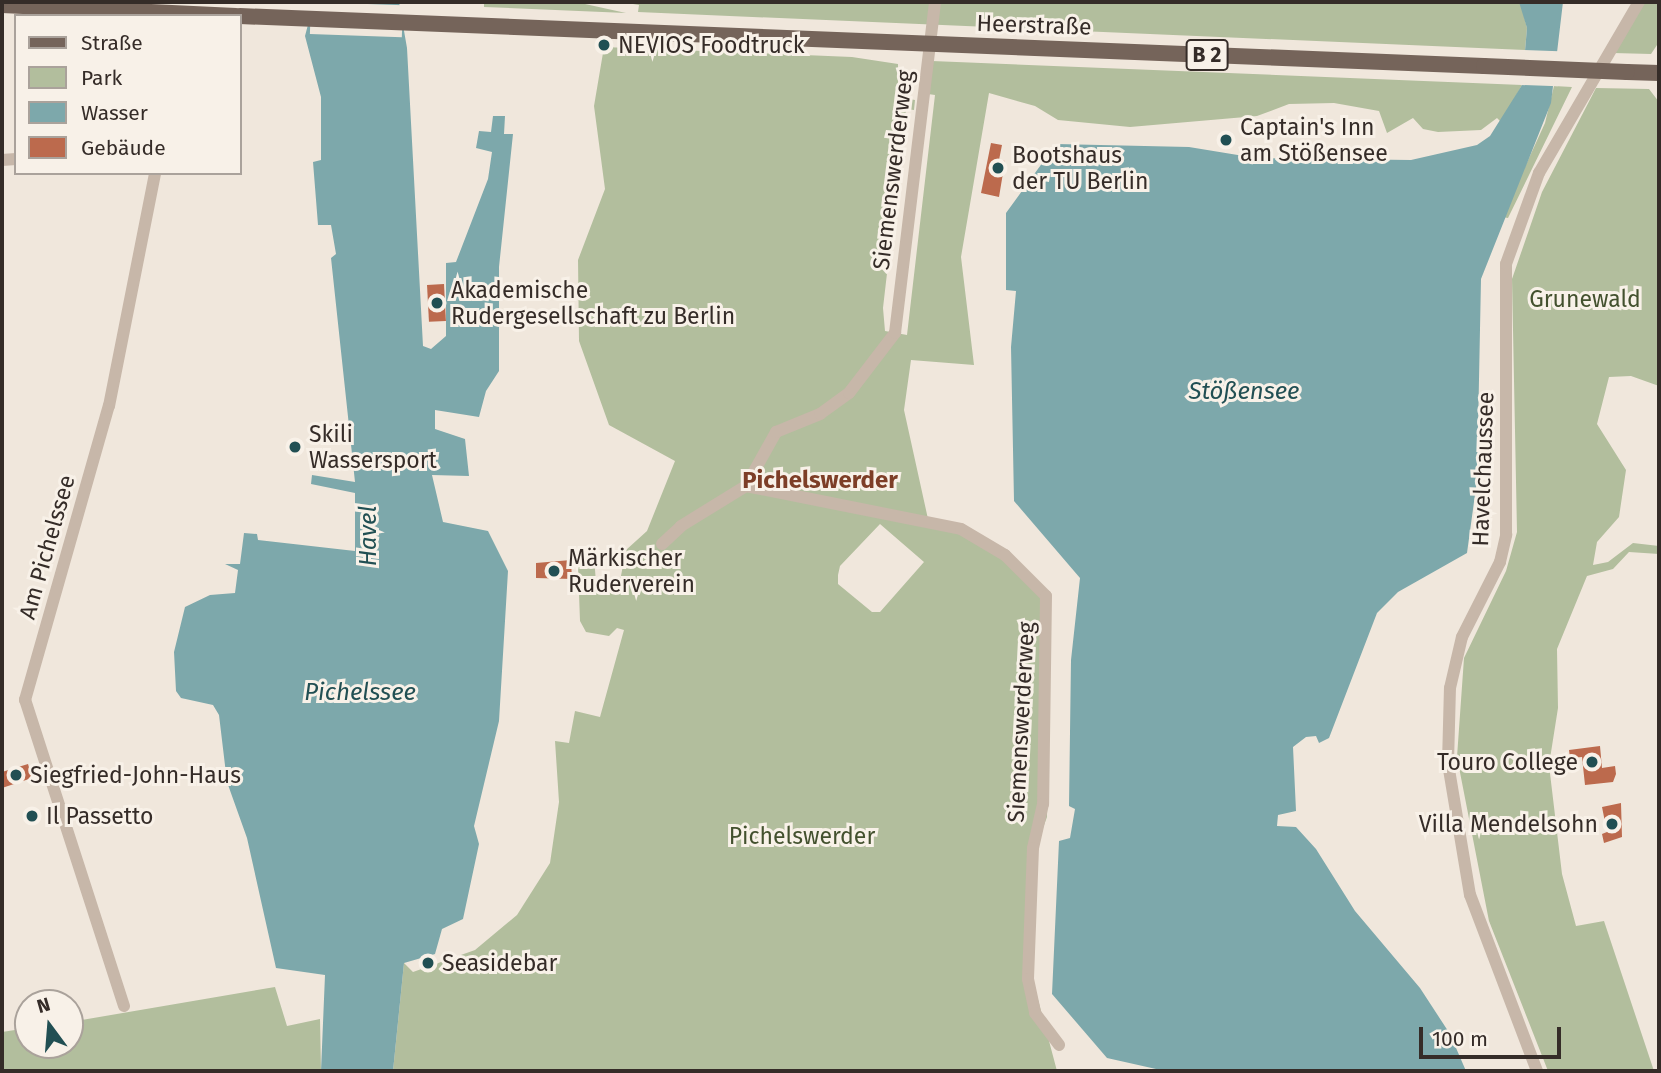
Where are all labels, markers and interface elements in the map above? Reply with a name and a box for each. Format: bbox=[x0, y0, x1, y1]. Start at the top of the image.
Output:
street label: Heerstraße bbox=[976, 9, 1092, 41]
legend bbox=[14, 14, 242, 175]
text: Straße bbox=[81, 30, 143, 56]
place label: NEVIOS Foodtruck bbox=[618, 31, 805, 59]
marker: NEVIOS Foodtruck bbox=[596, 37, 612, 53]
road number: B 2 bbox=[1184, 38, 1230, 72]
text: Park bbox=[81, 65, 122, 91]
street label: Siemenswerderweg bbox=[867, 68, 919, 272]
text: Wasser bbox=[81, 100, 148, 126]
place label: Captain's Inn am Stößensee bbox=[1240, 113, 1388, 167]
marker: Captain's Inn am Stößensee bbox=[1218, 132, 1234, 148]
text: Gebäude bbox=[81, 135, 166, 161]
place label: Bootshaus der TU Berlin bbox=[1012, 141, 1149, 195]
marker: Bootshaus der TU Berlin bbox=[990, 160, 1006, 176]
place label: Akademische Rudergesellschaft zu Berlin bbox=[451, 276, 735, 330]
park label: Grunewald bbox=[1529, 285, 1641, 313]
marker: Akademische Rudergesellschaft zu Berlin bbox=[429, 295, 445, 311]
water label: Stößensee bbox=[1188, 378, 1300, 406]
street label: Havelchaussee bbox=[1467, 391, 1499, 547]
place label: Skili Wassersport bbox=[309, 420, 437, 474]
marker: Skili Wassersport bbox=[287, 439, 303, 455]
district label: Pichelswerder bbox=[742, 467, 898, 495]
street label: Am Pichelssee bbox=[13, 472, 81, 622]
water label: Havel bbox=[355, 506, 383, 566]
place label: Märkischer Ruderverein bbox=[568, 544, 695, 598]
marker: Märkischer Ruderverein bbox=[546, 563, 562, 579]
street label: Siemenswerderweg bbox=[1002, 621, 1040, 823]
water label: Pichelssee bbox=[304, 679, 416, 707]
place label: Touro College bbox=[1437, 748, 1578, 776]
marker: Touro College bbox=[1584, 754, 1600, 770]
place label: Siegfried-John-Haus bbox=[30, 761, 241, 789]
marker: Siegfried-John-Haus bbox=[8, 767, 24, 783]
place label: Il Passetto bbox=[46, 802, 153, 830]
marker: Il Passetto bbox=[24, 808, 40, 824]
place label: Villa Mendelsohn bbox=[1419, 810, 1598, 838]
marker: Villa Mendelsohn bbox=[1604, 816, 1620, 832]
park label: Pichelswerder bbox=[729, 822, 875, 850]
place label: Seasidebar bbox=[442, 949, 557, 977]
marker: Seasidebar bbox=[420, 955, 436, 971]
north arrow bbox=[14, 989, 84, 1059]
text: N bbox=[34, 992, 53, 1018]
scale bar bbox=[1423, 1014, 1565, 1058]
text: 100 m bbox=[1432, 1026, 1488, 1052]

